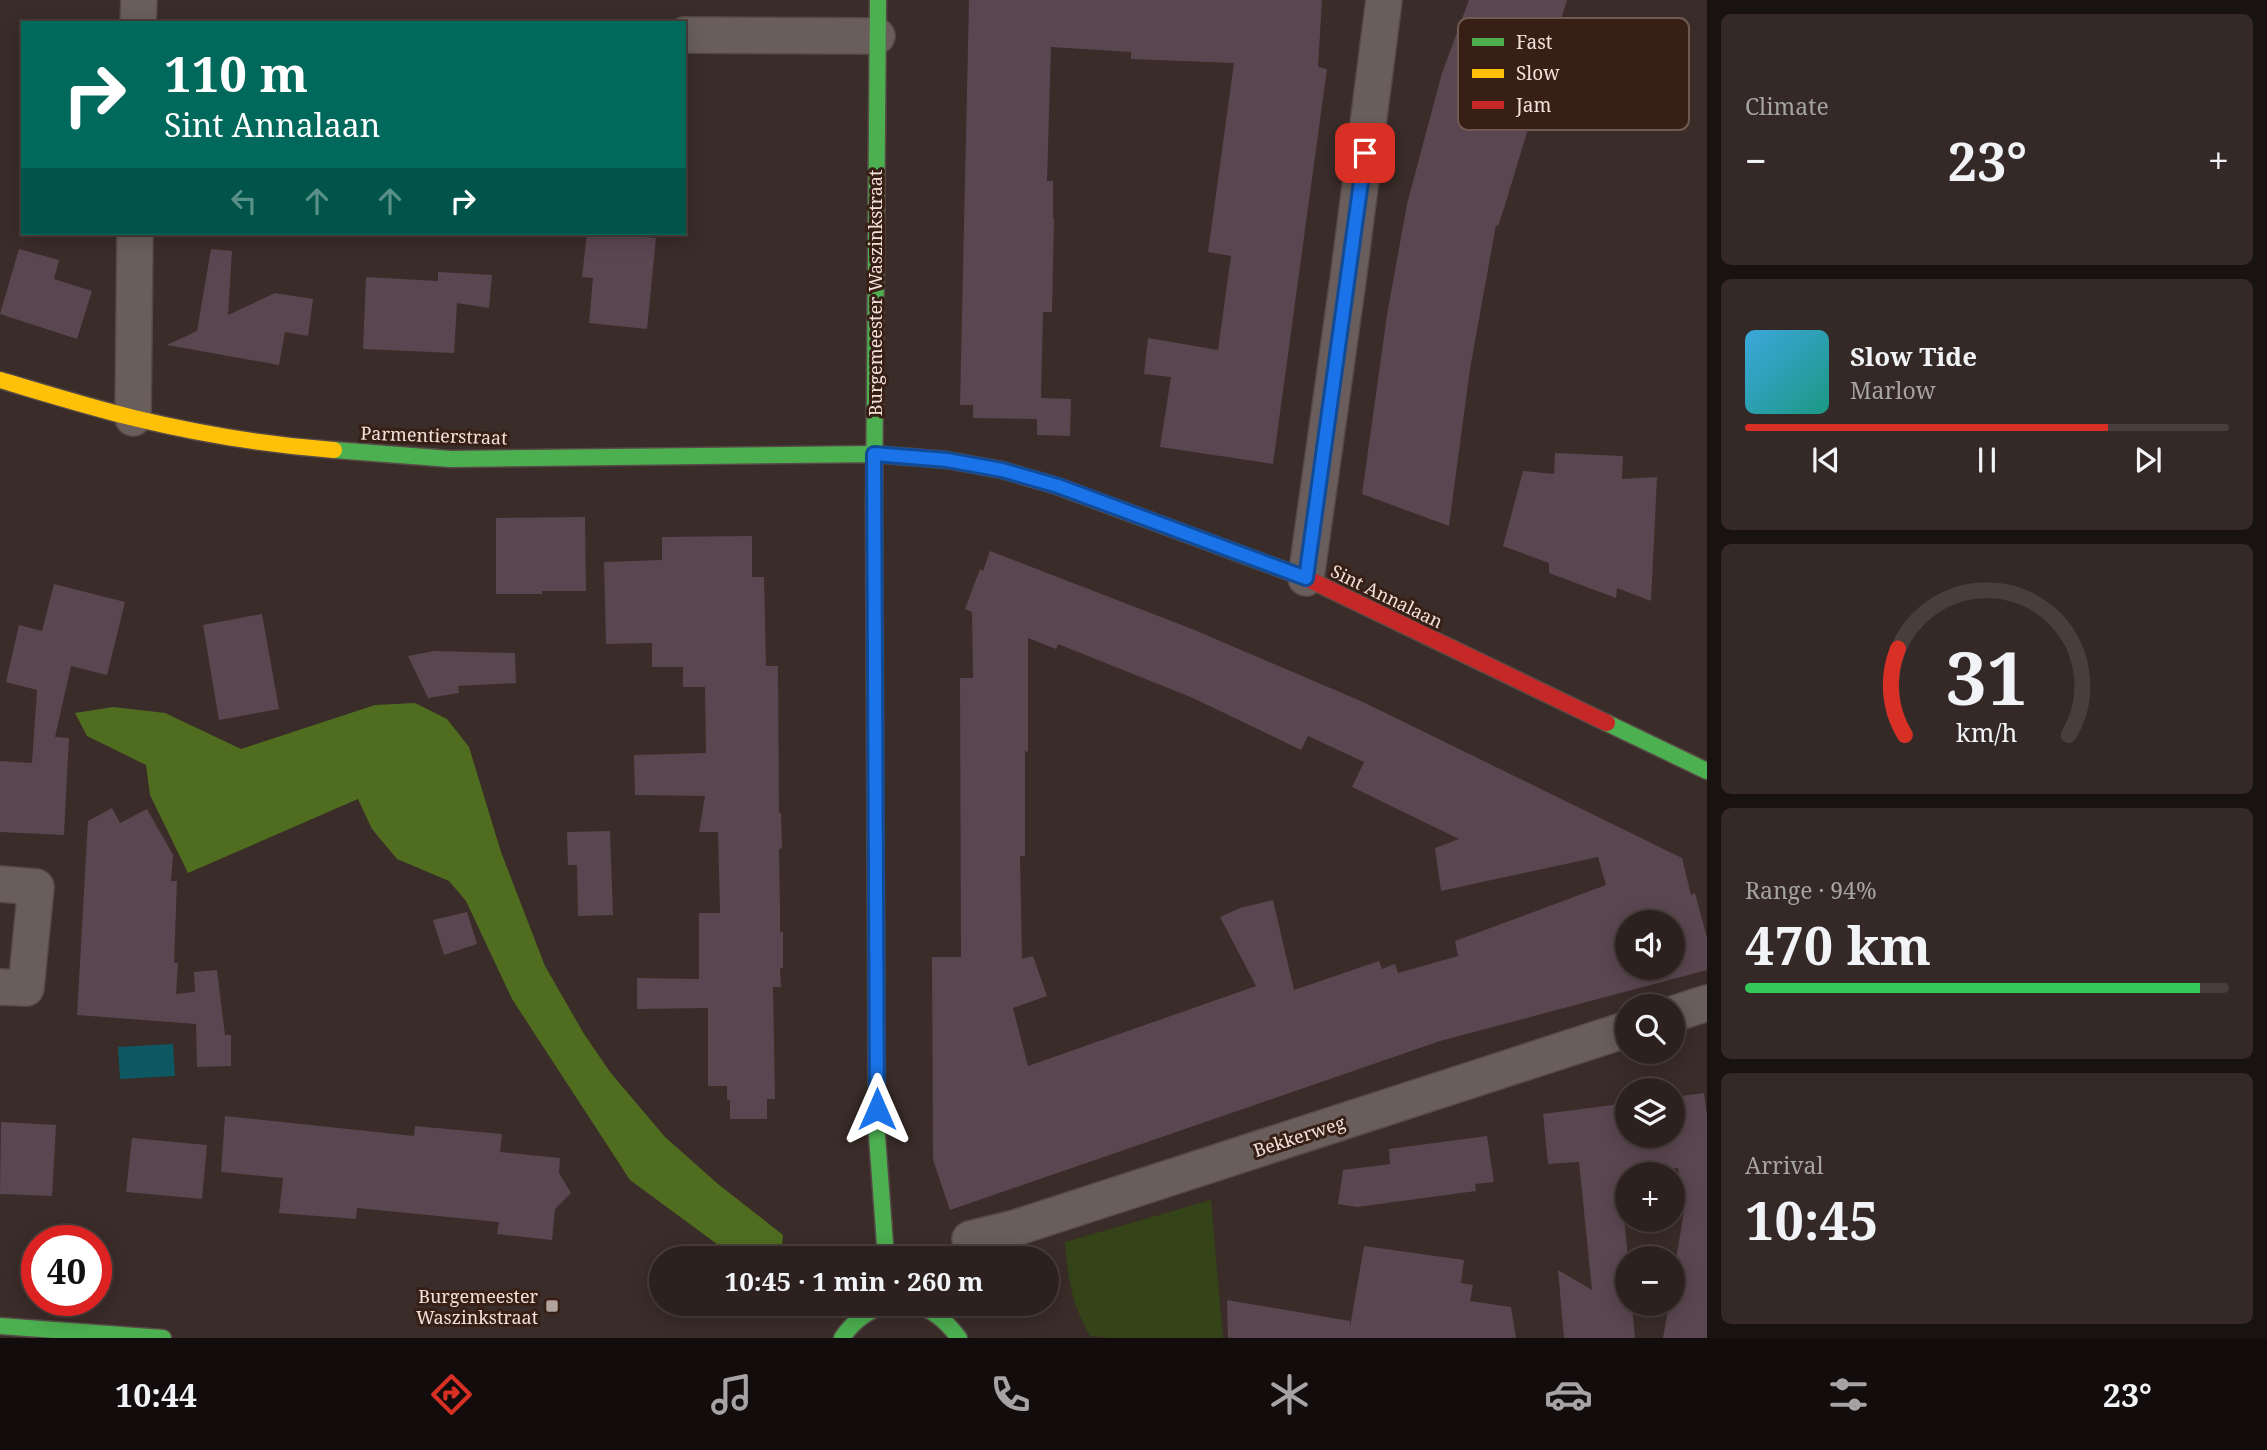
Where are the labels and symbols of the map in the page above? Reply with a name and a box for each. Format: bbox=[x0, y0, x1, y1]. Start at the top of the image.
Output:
legend bbox=[1458, 18, 1689, 130]
text: Fast bbox=[1516, 29, 1553, 55]
text: Slow bbox=[1516, 60, 1560, 86]
text: Jam bbox=[1515, 92, 1551, 118]
pin bbox=[1335, 123, 1395, 183]
street label: Burgemeester Waszinkstraat bbox=[863, 170, 887, 416]
street label: Parmentierstraat bbox=[360, 420, 508, 450]
street label: Sint Annalaan bbox=[1327, 559, 1447, 634]
position arrow bbox=[840, 1072, 914, 1146]
street label: Bekkerweg bbox=[1250, 1110, 1348, 1162]
speed limit sign: 40 bbox=[21, 1225, 112, 1316]
place label: Burgemeester Waszinkstraat bbox=[416, 1284, 539, 1329]
marker: Burgemeester Waszinkstraat bbox=[544, 1298, 560, 1314]

